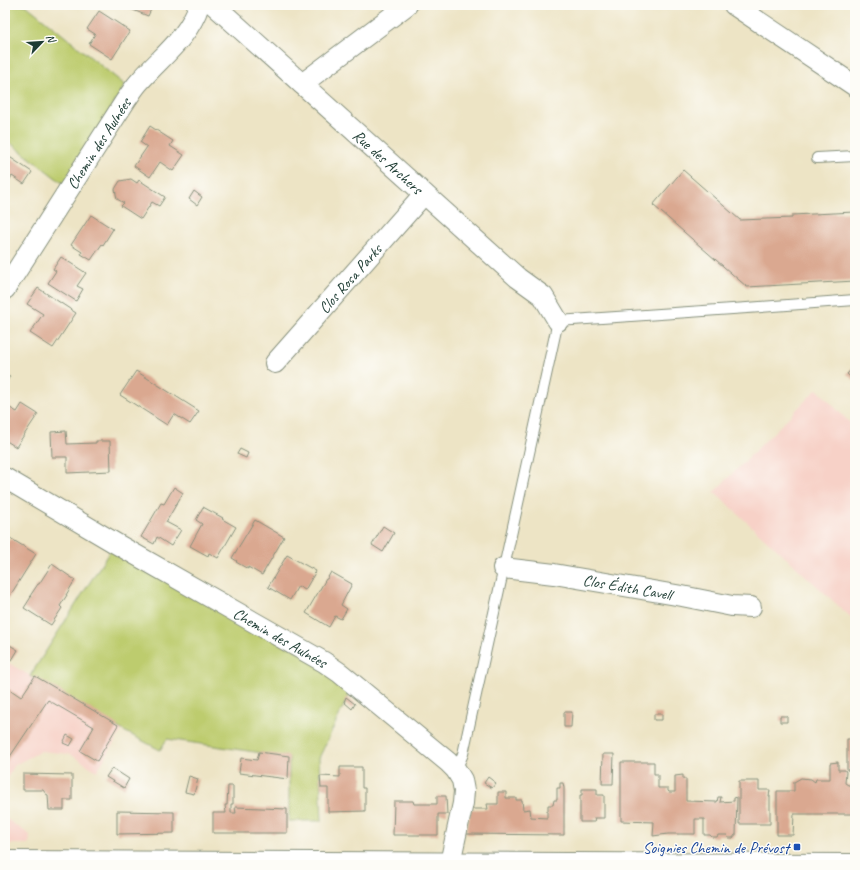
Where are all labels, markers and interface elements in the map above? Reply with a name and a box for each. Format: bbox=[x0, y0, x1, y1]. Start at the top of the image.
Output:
north arrow bbox=[22, 22, 62, 62]
text: N bbox=[43, 32, 60, 46]
street label: Chemin des Aulnées bbox=[63, 93, 137, 193]
street label: Rue des Archers bbox=[348, 126, 428, 200]
street label: Clos Rosa Parks bbox=[315, 239, 387, 318]
street label: Clos Édith Cavell bbox=[581, 570, 677, 606]
street label: Chemin des Aulnées bbox=[229, 603, 332, 673]
place label: Soignies Chemin de Prévost bbox=[643, 838, 792, 858]
marker: Soignies Chemin de Prévost bbox=[792, 842, 802, 852]

